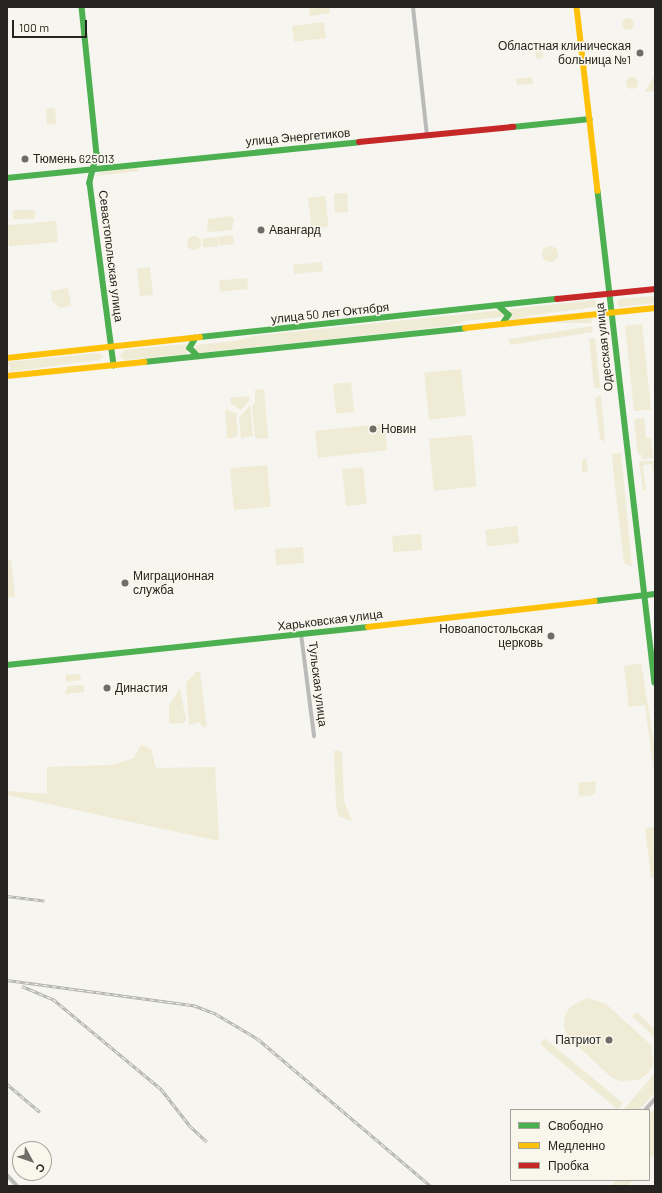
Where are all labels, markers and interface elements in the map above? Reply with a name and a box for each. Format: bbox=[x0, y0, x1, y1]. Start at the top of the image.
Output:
scale bar bbox=[14, 12, 89, 38]
text: 100 m bbox=[19, 20, 49, 34]
place label: Областная клиническая больница №1 bbox=[498, 39, 631, 67]
marker: Областная клиническая больница №1 bbox=[634, 47, 646, 59]
street label: улица Энергетиков bbox=[245, 125, 351, 149]
place label: Тюмень 625013 bbox=[33, 152, 114, 166]
marker: Тюмень 625013 bbox=[20, 154, 30, 164]
street label: Севастопольская улица bbox=[96, 189, 126, 323]
place label: Авангард bbox=[269, 223, 321, 237]
marker: Авангард bbox=[256, 225, 266, 235]
street label: улица 50 лет Октября bbox=[270, 300, 390, 326]
street label: Одесская улица bbox=[592, 302, 616, 392]
place label: Новин bbox=[381, 422, 416, 436]
marker: Новин bbox=[368, 424, 378, 434]
place label: Миграционная служба bbox=[133, 569, 214, 597]
marker: Миграционная служба bbox=[120, 578, 130, 588]
street label: Харьковская улица bbox=[277, 606, 383, 634]
place label: Новоапостольская церковь bbox=[439, 622, 543, 650]
marker: Новоапостольская церковь bbox=[546, 631, 556, 641]
street label: Тульская улица bbox=[306, 641, 330, 727]
place label: Династия bbox=[115, 681, 168, 695]
marker: Династия bbox=[102, 683, 112, 693]
place label: Патриот bbox=[555, 1033, 601, 1047]
marker: Патриот bbox=[604, 1035, 614, 1045]
legend bbox=[510, 1109, 650, 1181]
text: Свободно bbox=[548, 1118, 603, 1132]
text: Медленно bbox=[548, 1138, 605, 1152]
north arrow bbox=[12, 1141, 52, 1181]
text: Пробка bbox=[548, 1158, 589, 1172]
text: С bbox=[33, 1161, 48, 1176]

